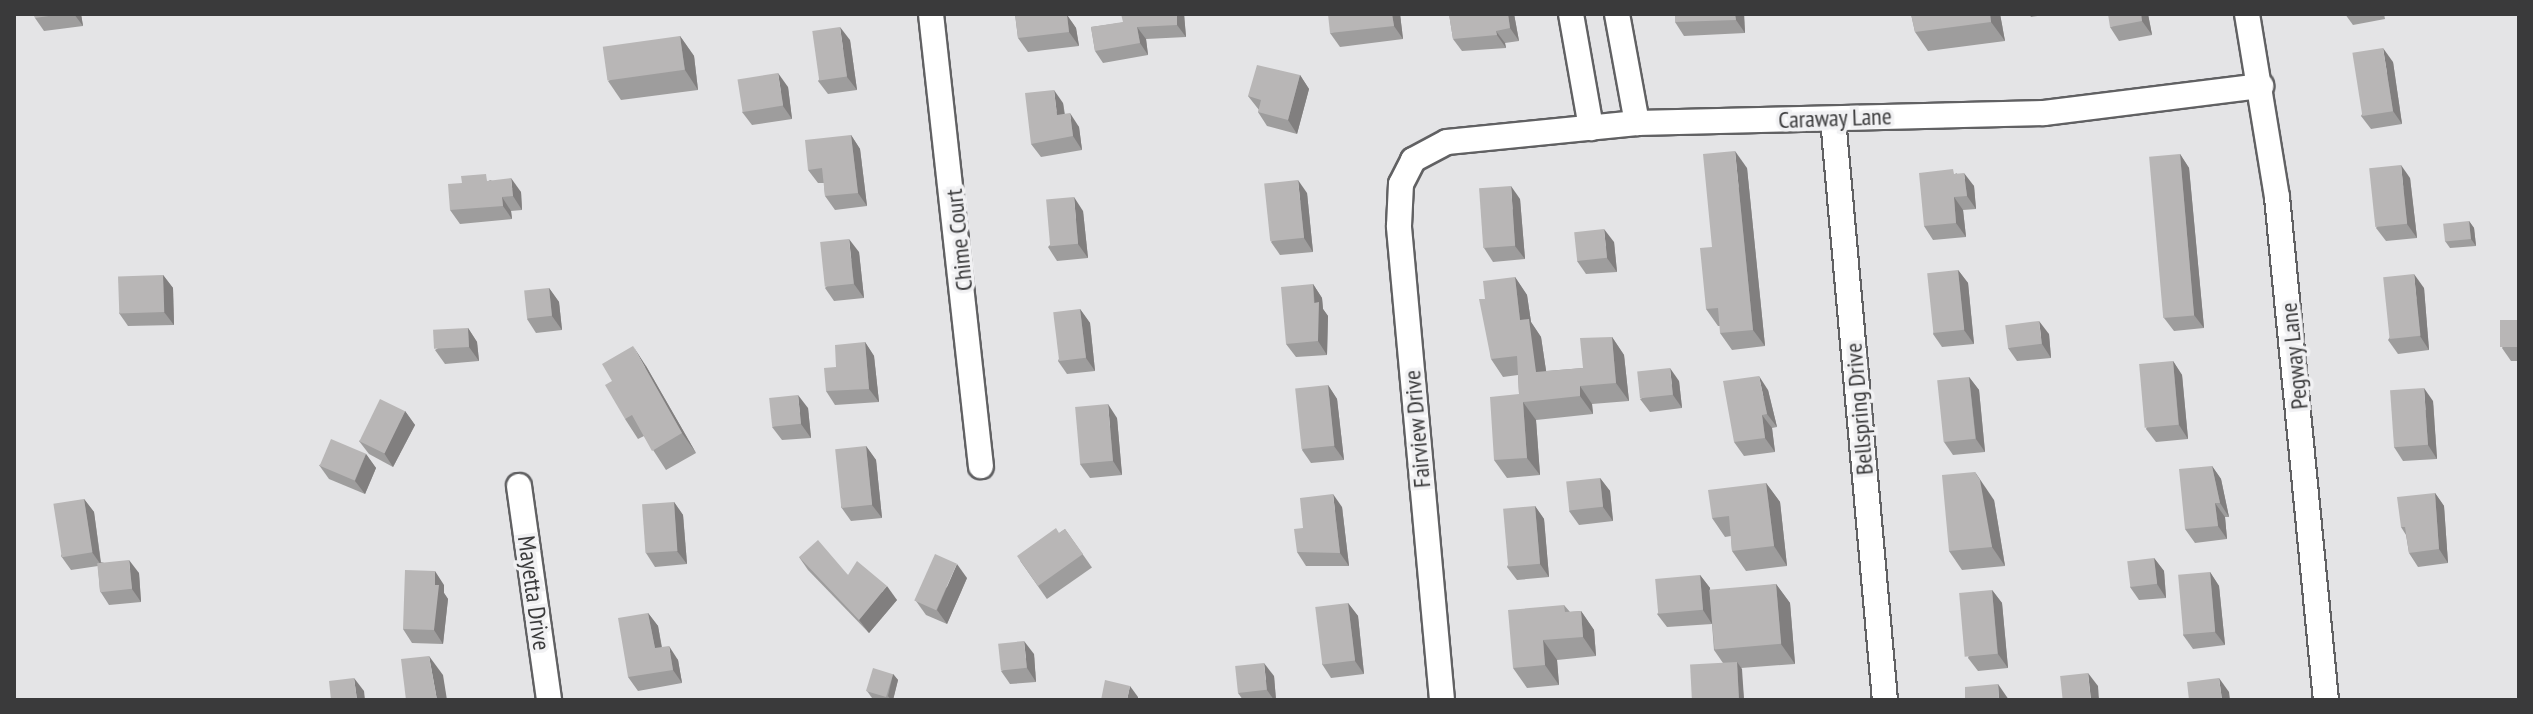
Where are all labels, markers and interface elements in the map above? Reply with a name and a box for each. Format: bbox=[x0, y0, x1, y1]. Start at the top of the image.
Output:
street label: Caraway Lane bbox=[1778, 102, 1892, 134]
street label: Chime Court bbox=[939, 188, 979, 292]
street label: Pegway Lane bbox=[2274, 301, 2314, 411]
street label: Bellspring Drive bbox=[1839, 342, 1879, 476]
street label: Fairview Drive bbox=[1397, 369, 1437, 489]
street label: Mayetta Drive bbox=[512, 534, 556, 652]

